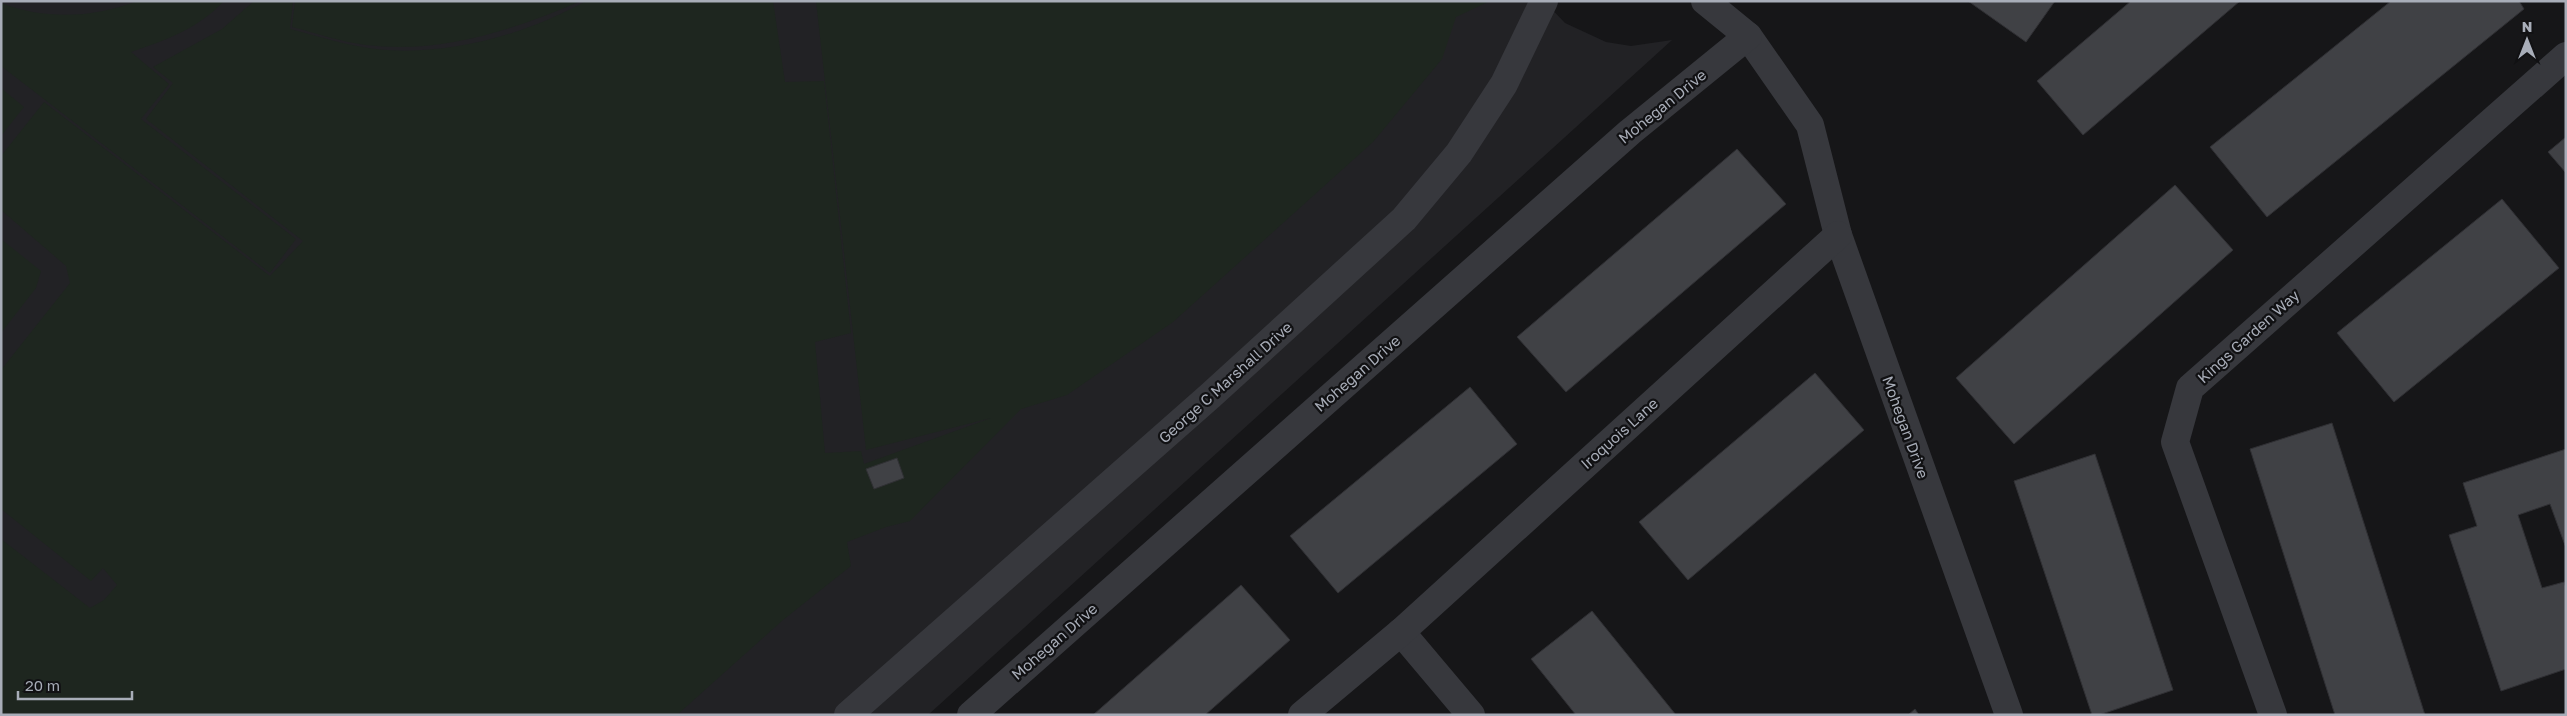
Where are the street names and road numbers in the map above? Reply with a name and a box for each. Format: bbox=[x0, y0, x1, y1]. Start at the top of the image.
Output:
street label: Mohegan Drive bbox=[1614, 65, 1710, 147]
street label: Kings Garden Way bbox=[2193, 285, 2303, 386]
street label: George C Marshall Drive bbox=[1155, 317, 1296, 447]
street label: Mohegan Drive bbox=[1310, 331, 1404, 415]
street label: Mohegan Drive bbox=[1879, 373, 1933, 481]
street label: Iroquois Lane bbox=[1577, 393, 1661, 472]
street label: Mohegan Drive bbox=[1007, 599, 1101, 683]

